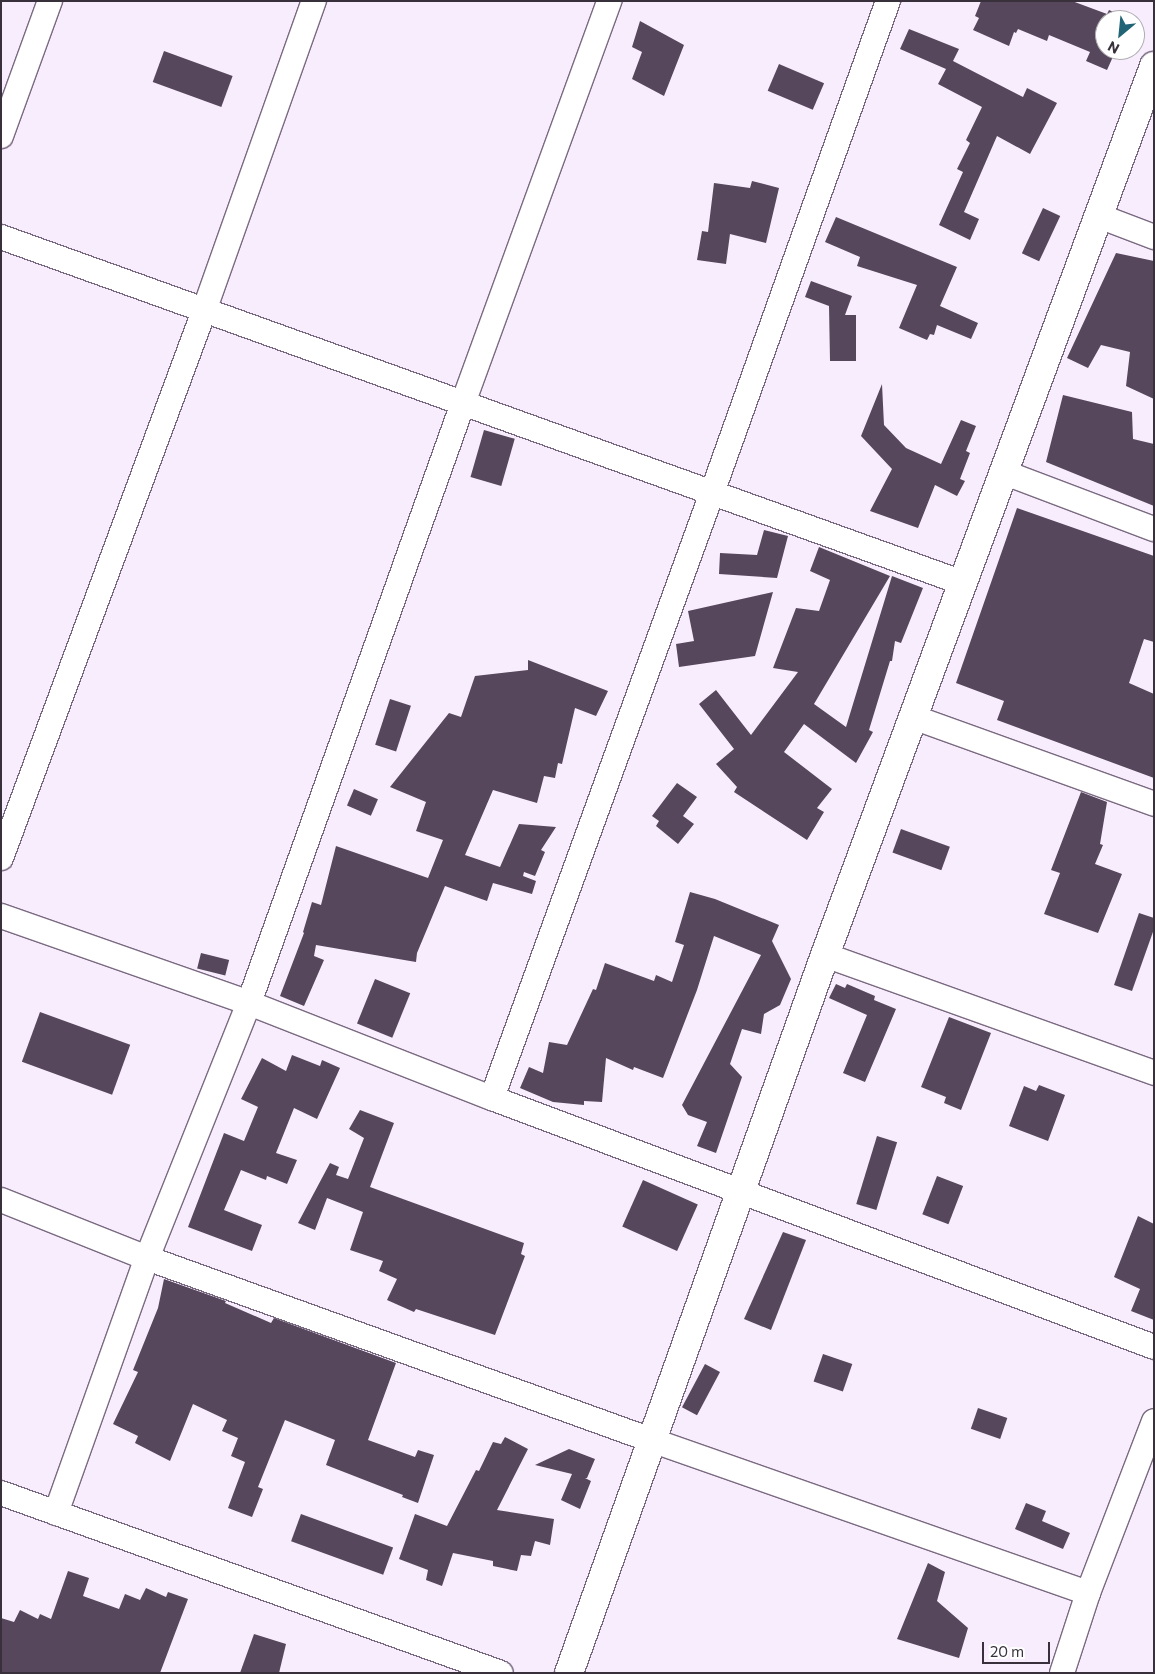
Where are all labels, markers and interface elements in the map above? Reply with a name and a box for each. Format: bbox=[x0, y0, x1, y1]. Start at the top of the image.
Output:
north arrow bbox=[1095, 10, 1145, 60]
text: N bbox=[1105, 38, 1122, 58]
scale bar bbox=[985, 1632, 1052, 1664]
text: 20 m bbox=[990, 1642, 1024, 1660]

